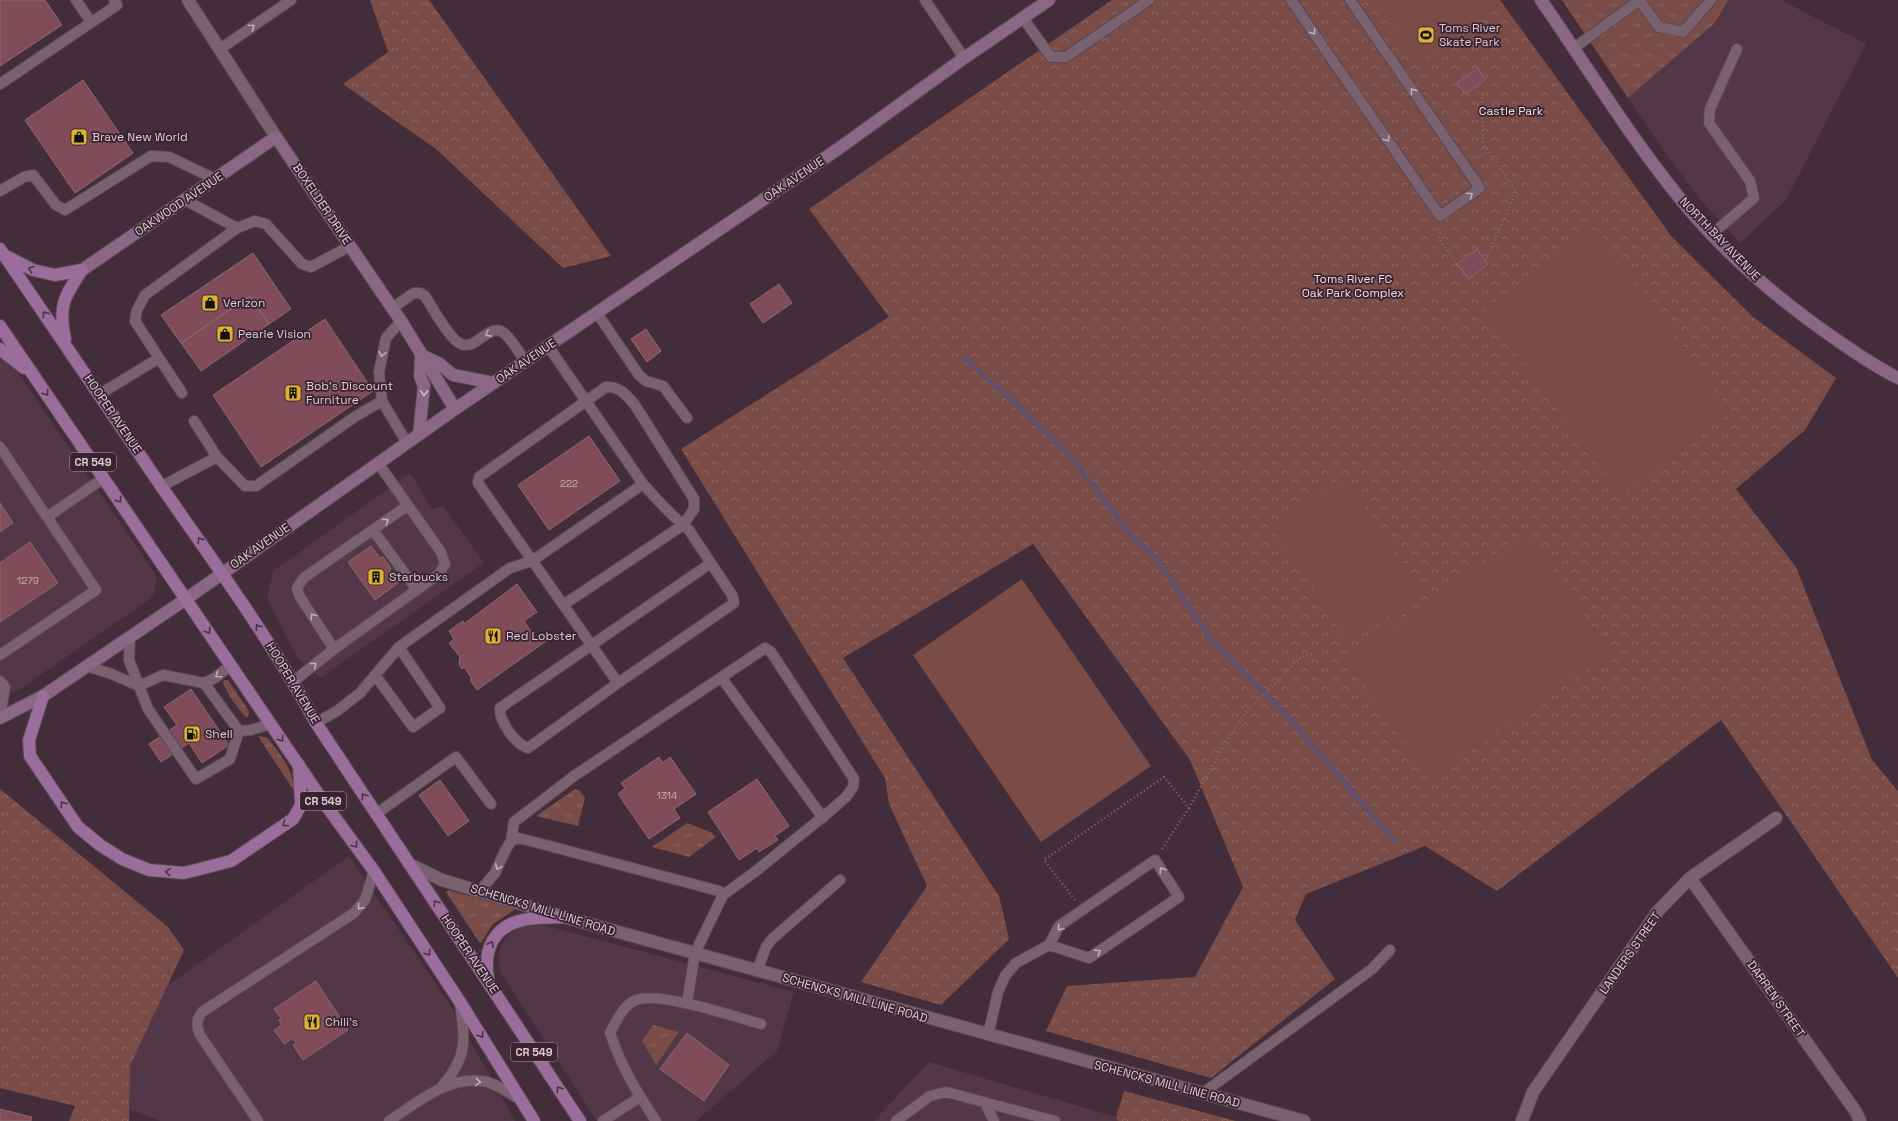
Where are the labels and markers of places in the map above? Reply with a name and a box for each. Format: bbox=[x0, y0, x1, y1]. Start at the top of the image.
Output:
place label: Toms River Skate Park bbox=[1439, 20, 1501, 50]
sports icon: Toms River Skate Park bbox=[1416, 25, 1436, 45]
shop icon: Brave New World bbox=[69, 127, 89, 147]
place label: Brave New World bbox=[92, 129, 188, 145]
shop icon: Verizon bbox=[200, 293, 220, 313]
place label: Verizon bbox=[223, 295, 265, 311]
shop icon: Pearle Vision bbox=[215, 324, 235, 344]
place label: Pearle Vision bbox=[238, 326, 311, 342]
place label: Bob's Discount Furniture bbox=[306, 378, 393, 408]
building icon: Bob's Discount Furniture bbox=[283, 383, 303, 403]
building icon: Starbucks bbox=[366, 567, 386, 587]
place label: Starbucks bbox=[389, 569, 448, 585]
restaurant icon: Red Lobster bbox=[483, 626, 503, 646]
place label: Red Lobster bbox=[506, 628, 577, 644]
fuel station icon: Shell bbox=[182, 724, 202, 744]
place label: Shell bbox=[205, 726, 233, 742]
restaurant icon: Chili's bbox=[302, 1012, 322, 1032]
place label: Chili's bbox=[325, 1014, 358, 1030]

